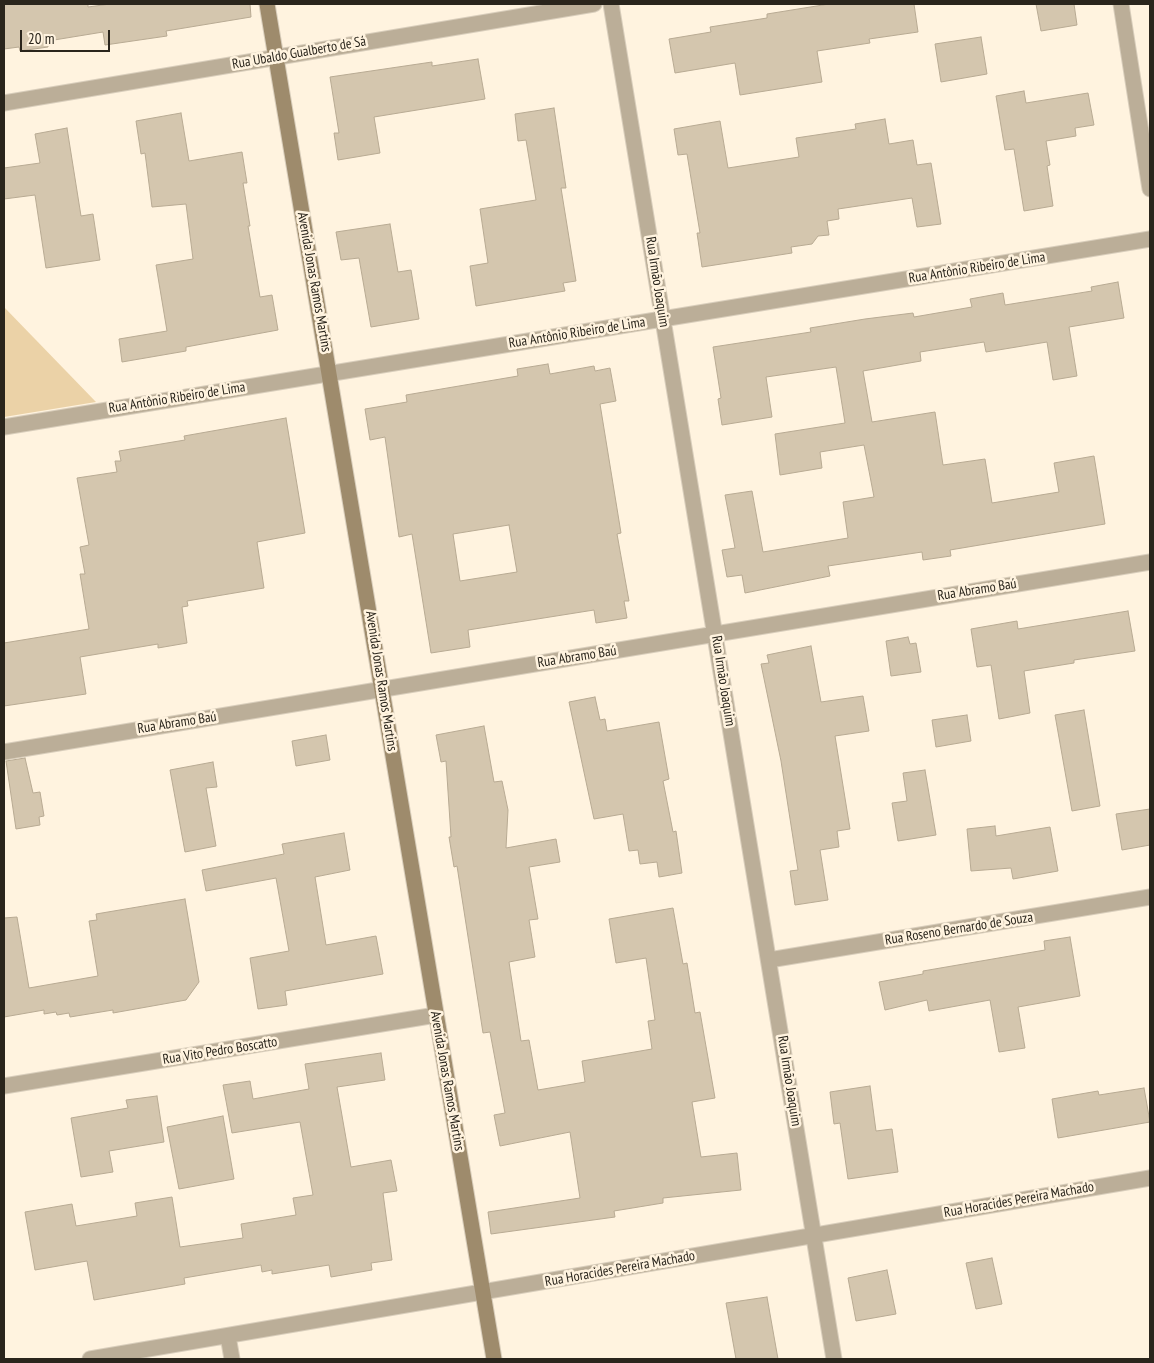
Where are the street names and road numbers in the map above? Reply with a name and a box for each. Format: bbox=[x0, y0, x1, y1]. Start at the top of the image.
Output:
street label: Rua Ubaldo Gualberto de Sá bbox=[231, 33, 367, 73]
street label: Avenida Jonas Ramos Martins bbox=[293, 211, 335, 353]
street label: Rua Irmão Joaquim bbox=[642, 236, 672, 328]
street label: Rua Antônio Ribeiro de Lima bbox=[908, 249, 1046, 287]
street label: Rua Antônio Ribeiro de Lima bbox=[508, 314, 646, 352]
street label: Rua Antônio Ribeiro de Lima bbox=[108, 379, 246, 417]
street label: Rua Abramo Baú bbox=[936, 575, 1018, 605]
street label: Avenida Jonas Ramos Martins bbox=[362, 610, 400, 752]
street label: Rua Irmão Joaquim bbox=[708, 635, 738, 727]
street label: Rua Abramo Baú bbox=[536, 642, 618, 672]
street label: Rua Abramo Baú bbox=[136, 708, 218, 738]
street label: Rua Roseno Bernardo de Souza bbox=[884, 909, 1034, 949]
street label: Avenida Jonas Ramos Martins bbox=[426, 1010, 468, 1152]
street label: Rua Vito Pedro Boscatto bbox=[161, 1034, 279, 1068]
street label: Rua Irmão Joaquim bbox=[774, 1035, 804, 1127]
street label: Rua Horacides Pereira Machado bbox=[943, 1179, 1095, 1221]
street label: Rua Horacides Pereira Machado bbox=[544, 1248, 696, 1290]

